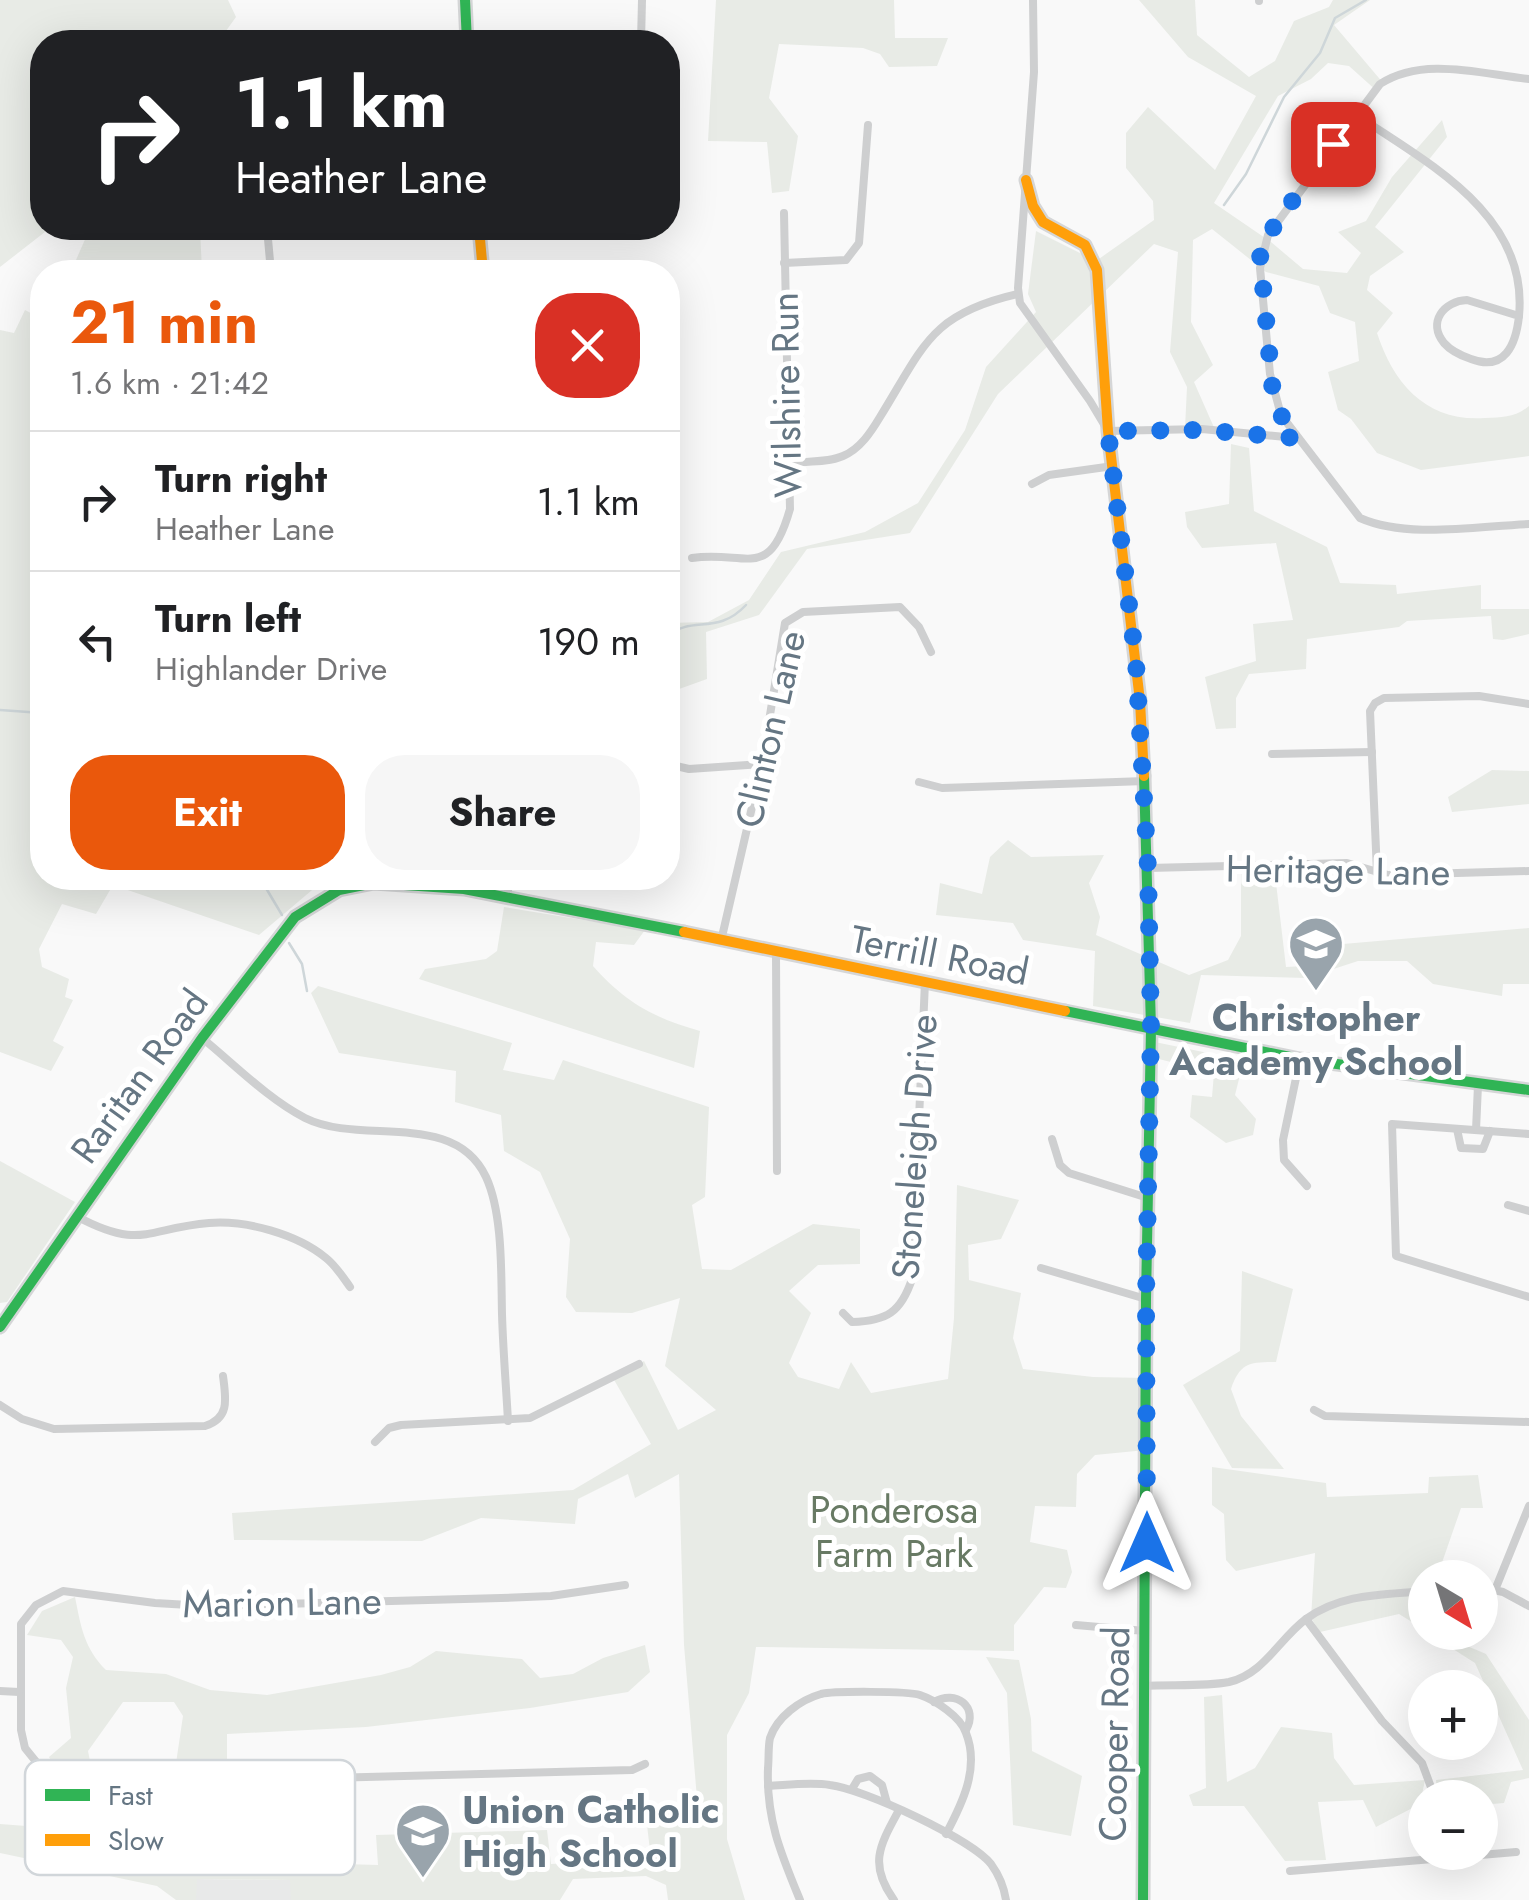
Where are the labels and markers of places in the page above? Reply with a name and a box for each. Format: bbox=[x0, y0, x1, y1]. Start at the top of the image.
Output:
pin bbox=[1291, 102, 1376, 187]
school or university icon: Christopher Academy School bbox=[1286, 914, 1346, 993]
place label: Christopher Academy School bbox=[1168, 990, 1463, 1089]
place label: Union Catholic High School bbox=[462, 1782, 719, 1881]
school or university icon: Union Catholic High School bbox=[393, 1801, 453, 1880]

